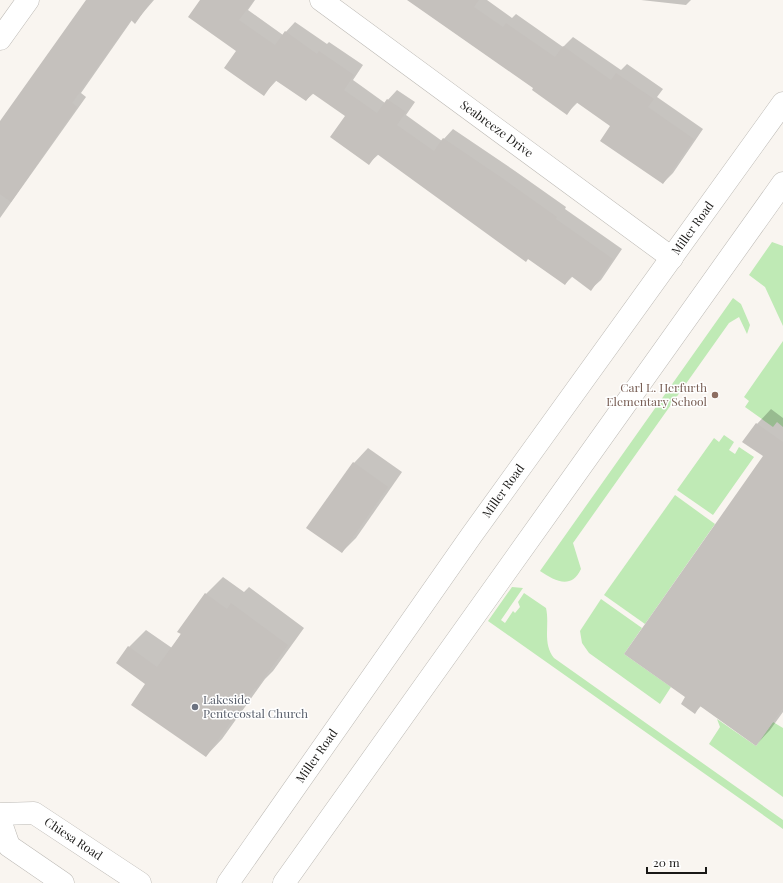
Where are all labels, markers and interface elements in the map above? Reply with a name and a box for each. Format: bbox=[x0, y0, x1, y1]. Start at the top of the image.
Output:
street label: Seabreeze Drive bbox=[458, 96, 537, 160]
street label: Miller Road bbox=[667, 198, 717, 258]
place label: Carl L. Herfurth Elementary School bbox=[606, 379, 708, 409]
marker: Carl L. Herfurth Elementary School bbox=[710, 390, 720, 400]
street label: Miller Road bbox=[478, 461, 527, 520]
place label: Lakeside Pentecostal Church bbox=[203, 691, 308, 721]
marker: Lakeside Pentecostal Church bbox=[190, 702, 200, 712]
street label: Miller Road bbox=[292, 725, 341, 786]
street label: Chiesa Road bbox=[42, 813, 106, 863]
scale bar bbox=[647, 849, 706, 875]
text: 20 m bbox=[653, 854, 680, 870]

